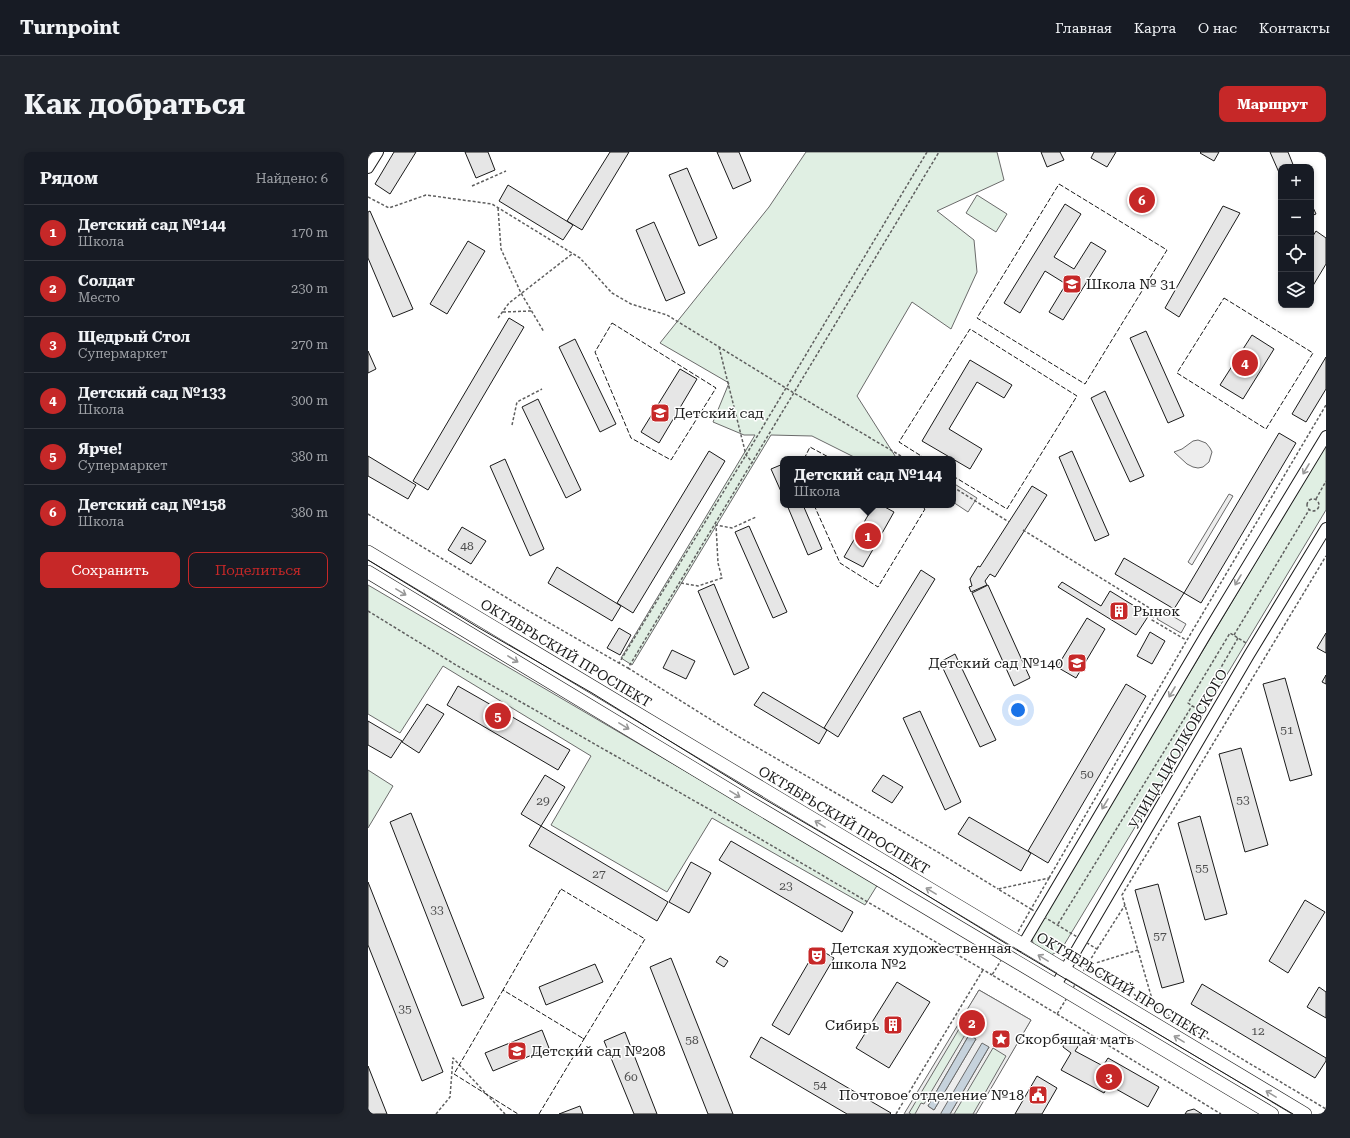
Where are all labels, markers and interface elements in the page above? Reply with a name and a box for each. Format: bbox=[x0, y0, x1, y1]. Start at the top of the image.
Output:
text: Turnpoint bbox=[20, 16, 120, 39]
text: Главная bbox=[1055, 20, 1112, 36]
text: Карта bbox=[1134, 20, 1176, 36]
text: О нас bbox=[1198, 20, 1237, 36]
text: Контакты bbox=[1259, 20, 1330, 36]
button: Маршрут bbox=[1219, 86, 1326, 122]
text: Как добраться bbox=[24, 88, 245, 121]
map controls bbox=[1278, 164, 1314, 308]
button: + bbox=[1278, 164, 1314, 200]
text: Рядом bbox=[40, 168, 98, 188]
text: Найдено: 6 bbox=[256, 171, 328, 186]
pin: 6 bbox=[1129, 185, 1155, 215]
button: − bbox=[1278, 200, 1314, 236]
text: Детский сад №144 bbox=[78, 216, 226, 234]
text: 1 bbox=[49, 225, 57, 240]
text: 170 m bbox=[291, 225, 328, 240]
text: Школа bbox=[78, 234, 124, 249]
button: locate bbox=[1278, 236, 1314, 272]
text: Солдат bbox=[78, 272, 135, 290]
button: layers bbox=[1278, 272, 1314, 308]
school or university icon: Школа № 31 bbox=[1061, 273, 1083, 295]
place label: Школа № 31 bbox=[1086, 276, 1176, 292]
text: 2 bbox=[49, 281, 57, 296]
text: 230 m bbox=[291, 281, 328, 296]
text: Место bbox=[78, 290, 120, 305]
text: Щедрый Стол bbox=[78, 328, 190, 346]
text: 3 bbox=[49, 337, 57, 352]
text: 270 m bbox=[291, 337, 328, 352]
text: Супермаркет bbox=[78, 346, 168, 361]
pin: 4 bbox=[1232, 348, 1258, 378]
text: Детский сад №133 bbox=[78, 384, 226, 402]
text: 4 bbox=[49, 393, 57, 408]
text: 300 m bbox=[291, 393, 328, 408]
text: Школа bbox=[78, 402, 124, 417]
school or university icon: Детский сад bbox=[649, 402, 671, 424]
place label: Детский сад bbox=[674, 405, 764, 421]
text: Ярче! bbox=[78, 440, 122, 458]
text: 5 bbox=[49, 449, 57, 464]
text: 380 m bbox=[291, 449, 328, 464]
popup bbox=[780, 456, 956, 508]
text: Супермаркет bbox=[78, 458, 168, 473]
one-way arrow bbox=[1301, 463, 1309, 475]
text: Детский сад №144 bbox=[794, 466, 942, 484]
text: Школа bbox=[794, 484, 840, 499]
text: Детский сад №158 bbox=[78, 496, 226, 514]
text: 6 bbox=[49, 505, 57, 520]
text: 380 m bbox=[291, 505, 328, 520]
text: Школа bbox=[78, 514, 124, 529]
pin: 1 bbox=[855, 521, 881, 551]
house number: 48 bbox=[460, 539, 474, 553]
button: Сохранить bbox=[40, 552, 180, 588]
button: Поделиться bbox=[188, 552, 328, 588]
one-way arrow bbox=[1234, 574, 1242, 586]
one-way arrow bbox=[395, 588, 406, 596]
street label: ОКТЯБРЬСКИЙ ПРОСПЕКТ bbox=[478, 595, 654, 711]
building icon: Рынок bbox=[1108, 600, 1130, 622]
place label: Рынок bbox=[1133, 603, 1180, 619]
school or university icon: Детский сад №140 bbox=[1066, 652, 1088, 674]
one-way arrow bbox=[507, 655, 518, 663]
place label: Детский сад №140 bbox=[928, 655, 1063, 671]
street label: УЛИЦА ЦИОЛКОВСКОГО bbox=[1126, 666, 1230, 832]
one-way arrow bbox=[1167, 686, 1175, 698]
your location bbox=[1008, 700, 1028, 720]
pin: 5 bbox=[485, 701, 511, 731]
one-way arrow bbox=[618, 723, 630, 731]
house number: 51 bbox=[1280, 723, 1294, 737]
street label: ОКТЯБРЬСКИЙ ПРОСПЕКТ bbox=[756, 762, 932, 878]
house number: 50 bbox=[1080, 767, 1094, 781]
one-way arrow bbox=[729, 790, 741, 798]
house number: 53 bbox=[1236, 793, 1250, 807]
house number: 29 bbox=[536, 794, 550, 808]
one-way arrow bbox=[1101, 798, 1109, 810]
one-way arrow bbox=[815, 820, 826, 828]
house number: 55 bbox=[1195, 861, 1209, 875]
house number: 27 bbox=[592, 867, 606, 881]
house number: 23 bbox=[779, 879, 793, 893]
one-way arrow bbox=[925, 886, 937, 894]
house number: 33 bbox=[430, 903, 444, 917]
street label: ОКТЯБРЬСКИЙ ПРОСПЕКТ bbox=[1034, 928, 1210, 1044]
house number: 57 bbox=[1153, 929, 1167, 943]
place label: Детская художественная школа №2 bbox=[831, 940, 1012, 972]
theatre icon: Детская художественная школа №2 bbox=[806, 945, 828, 967]
one-way arrow bbox=[1037, 953, 1049, 961]
house number: 35 bbox=[398, 1002, 412, 1016]
pin: 2 bbox=[959, 1008, 985, 1038]
building icon: Сибирь bbox=[882, 1014, 904, 1036]
place label: Сибирь bbox=[825, 1017, 880, 1033]
house number: 12 bbox=[1251, 1024, 1265, 1038]
place icon: Скорбящая мать bbox=[990, 1028, 1012, 1050]
place label: Скорбящая мать bbox=[1015, 1031, 1135, 1047]
house number: 58 bbox=[685, 1033, 699, 1047]
one-way arrow bbox=[1173, 1034, 1185, 1042]
school or university icon: Детский сад №208 bbox=[506, 1040, 528, 1062]
place label: Детский сад №208 bbox=[531, 1043, 666, 1059]
pin: 3 bbox=[1096, 1062, 1122, 1092]
house number: 60 bbox=[624, 1070, 638, 1084]
house number: 54 bbox=[813, 1078, 827, 1092]
public building icon: Почтовое отделение №18 bbox=[1027, 1084, 1049, 1106]
place label: Почтовое отделение №18 bbox=[839, 1087, 1024, 1103]
one-way arrow bbox=[1266, 1090, 1277, 1098]

